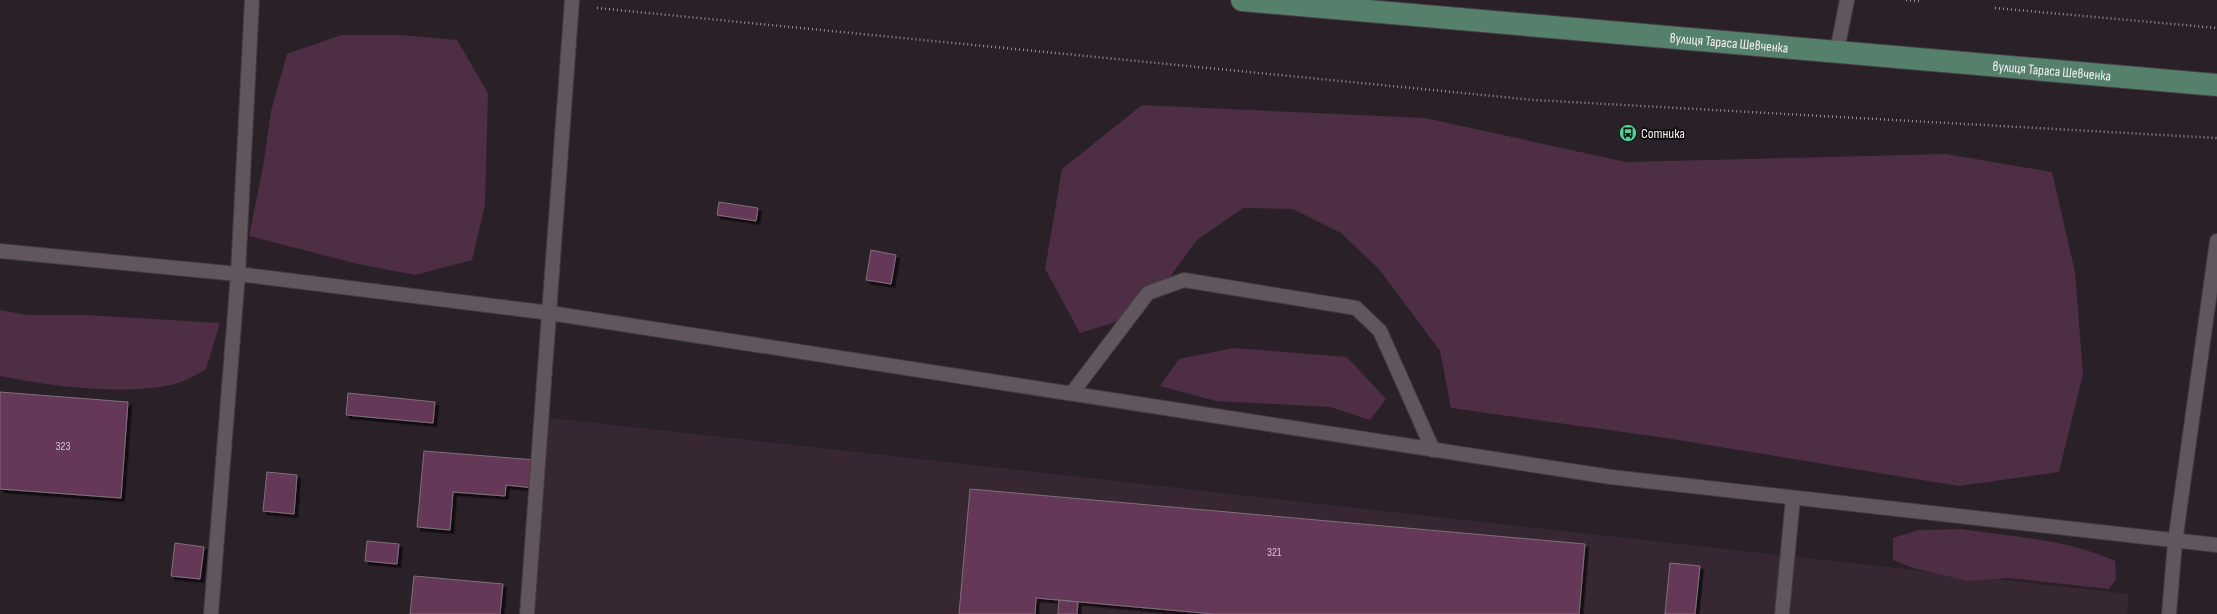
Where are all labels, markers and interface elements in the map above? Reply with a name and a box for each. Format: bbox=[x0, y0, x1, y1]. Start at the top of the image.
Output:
street label: вулиця Тараса Шевченка bbox=[1669, 29, 1789, 56]
street label: вулиця Тараса Шевченка bbox=[1992, 57, 2112, 84]
bus stop icon: Сотника bbox=[1618, 123, 1638, 143]
place label: Сотника bbox=[1641, 125, 1685, 142]
house number: 323 bbox=[55, 439, 71, 454]
house number: 321 bbox=[1267, 545, 1282, 560]

